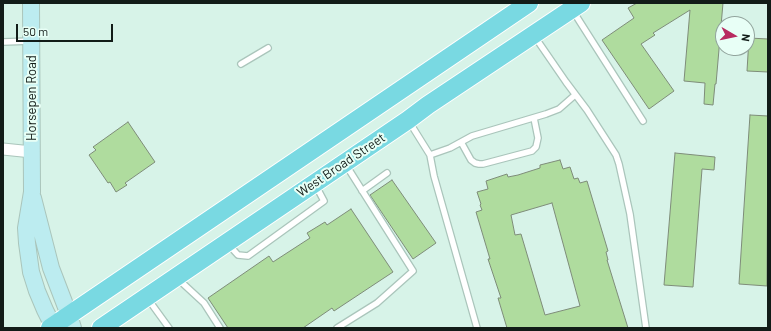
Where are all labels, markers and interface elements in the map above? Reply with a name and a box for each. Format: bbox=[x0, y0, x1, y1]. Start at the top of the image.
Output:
scale bar bbox=[18, 16, 115, 42]
north arrow bbox=[715, 16, 755, 56]
text: 50 m bbox=[23, 24, 48, 38]
text: N bbox=[739, 33, 753, 42]
street label: Horsepen Road bbox=[24, 55, 40, 141]
street label: West Broad Street bbox=[294, 130, 388, 200]

